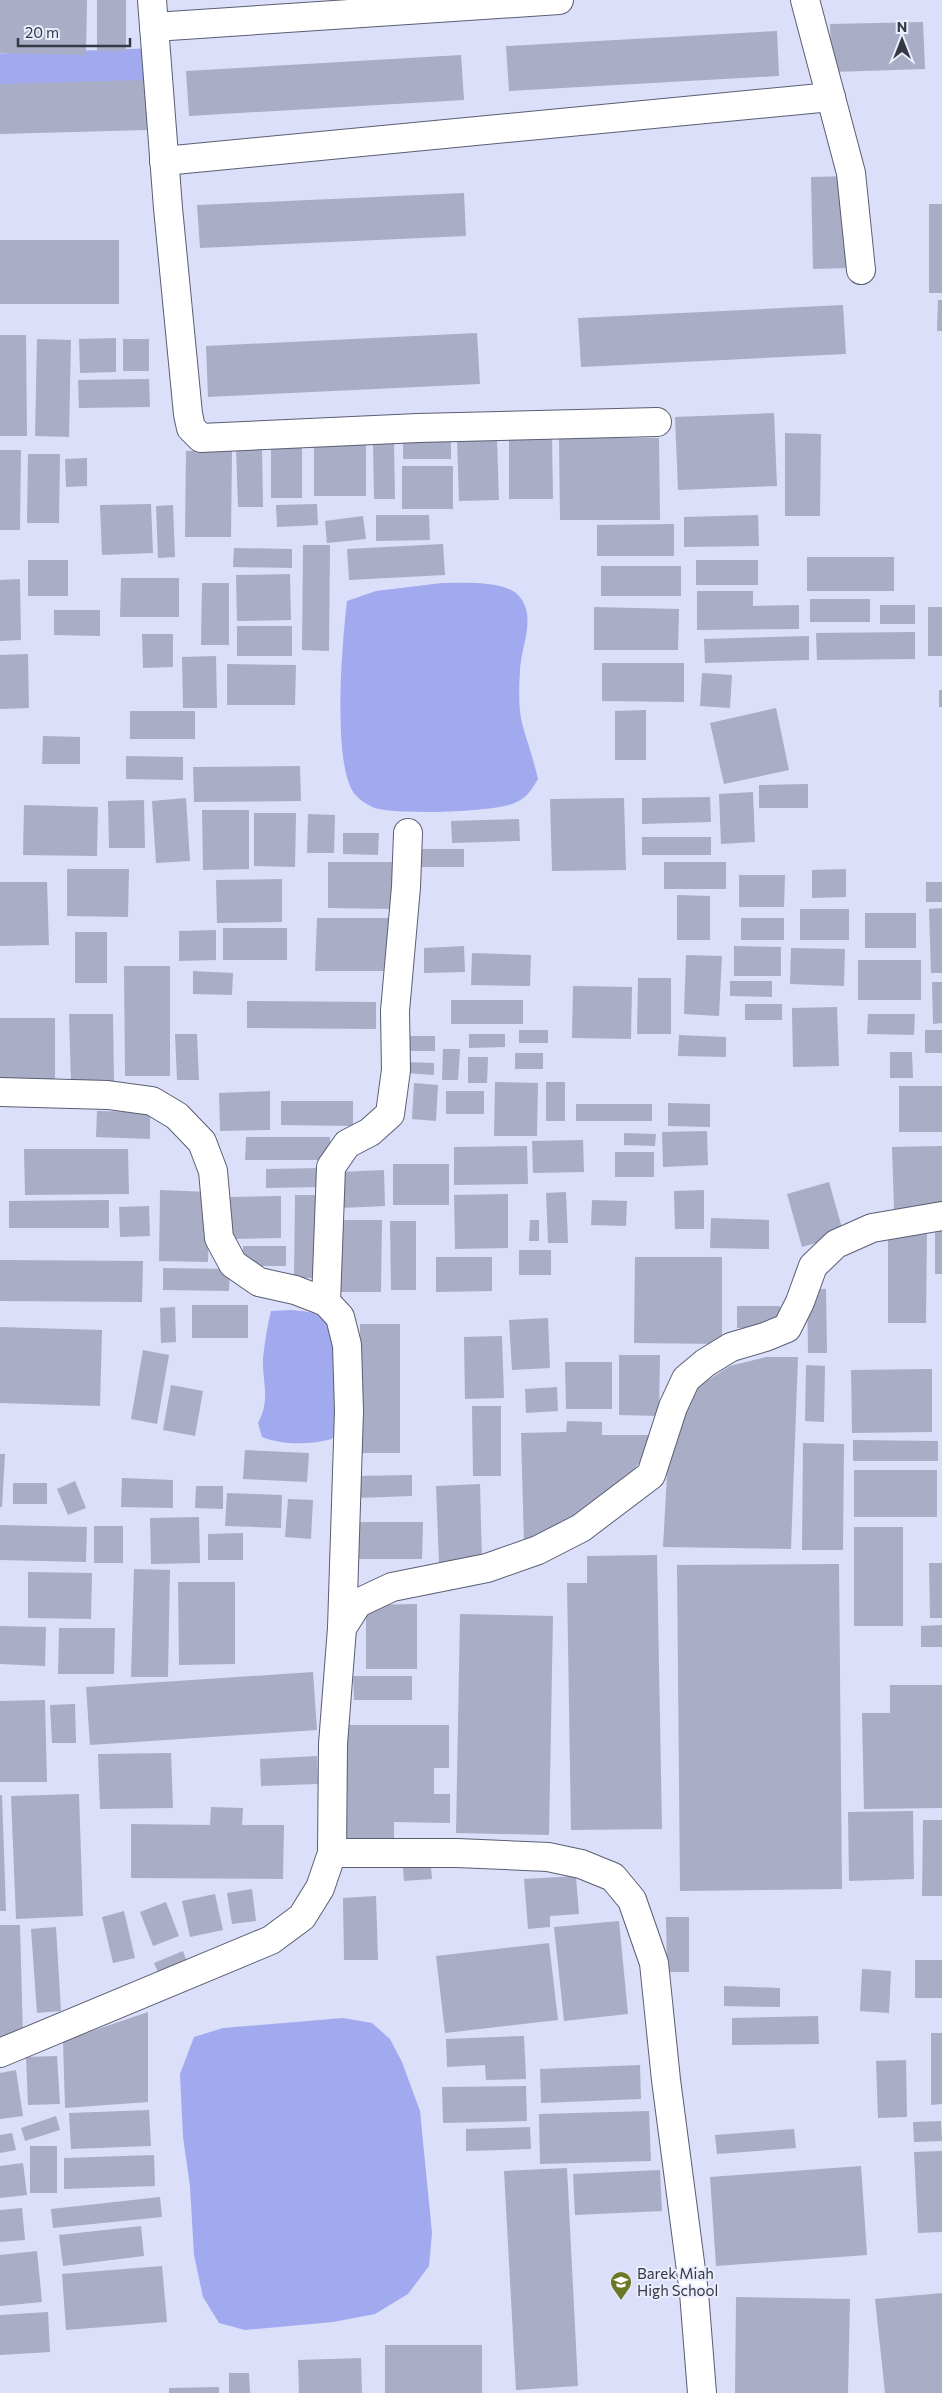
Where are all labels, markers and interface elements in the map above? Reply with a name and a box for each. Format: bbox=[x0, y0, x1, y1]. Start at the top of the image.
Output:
scale bar bbox=[18, 15, 130, 47]
north arrow bbox=[877, 15, 927, 65]
text: N bbox=[897, 18, 907, 35]
text: 20 m bbox=[25, 23, 59, 41]
place label: Barek Miah High School bbox=[637, 2264, 718, 2299]
school or university icon: Barek Miah High School bbox=[609, 2270, 633, 2301]

